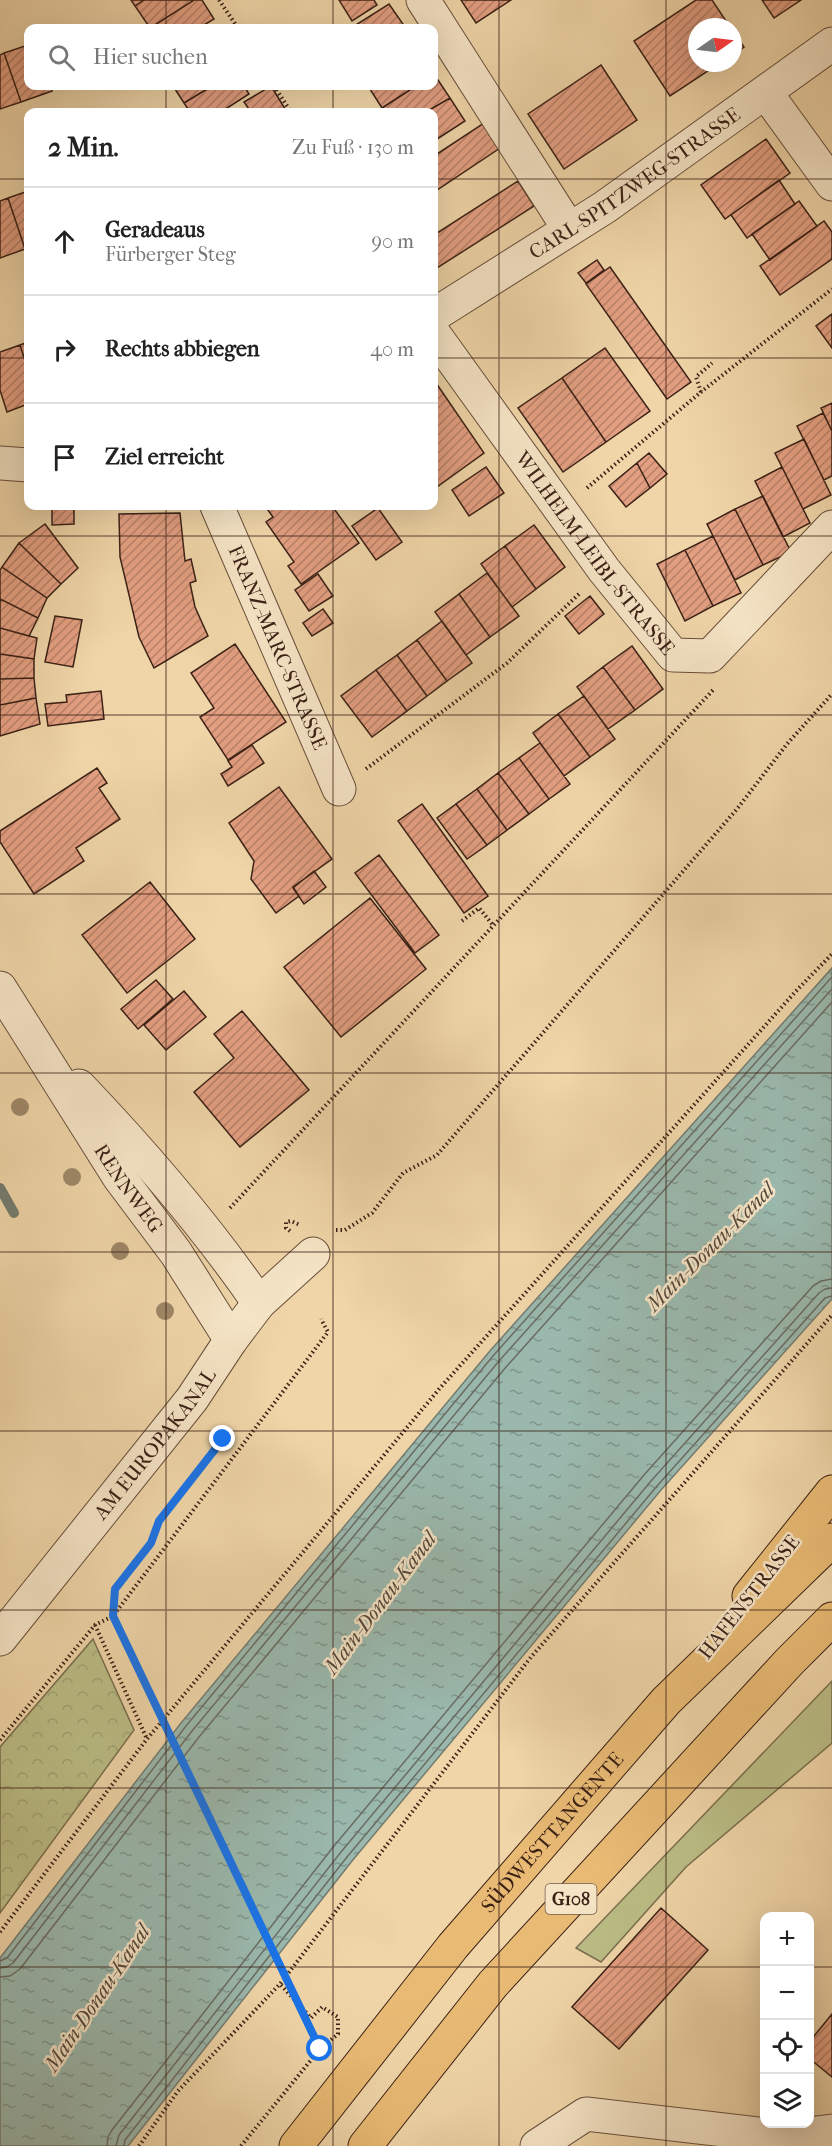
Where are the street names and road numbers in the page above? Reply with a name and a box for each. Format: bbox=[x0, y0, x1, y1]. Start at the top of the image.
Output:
street label: CARL-SPITZWEG-STRASSE bbox=[525, 102, 744, 264]
street label: WILHELM-LEIBL-STRASSE bbox=[510, 446, 680, 659]
street label: FRANZ-MARC-STRASSE bbox=[224, 542, 332, 753]
street label: RENNWEG bbox=[90, 1140, 168, 1237]
street label: AM EUROPAKANAL bbox=[88, 1364, 220, 1525]
street label: HAFENSTRASSE bbox=[693, 1530, 805, 1664]
street label: SÜDWESTTANGENTE bbox=[476, 1747, 628, 1917]
road number: G108 bbox=[546, 1884, 596, 1914]

